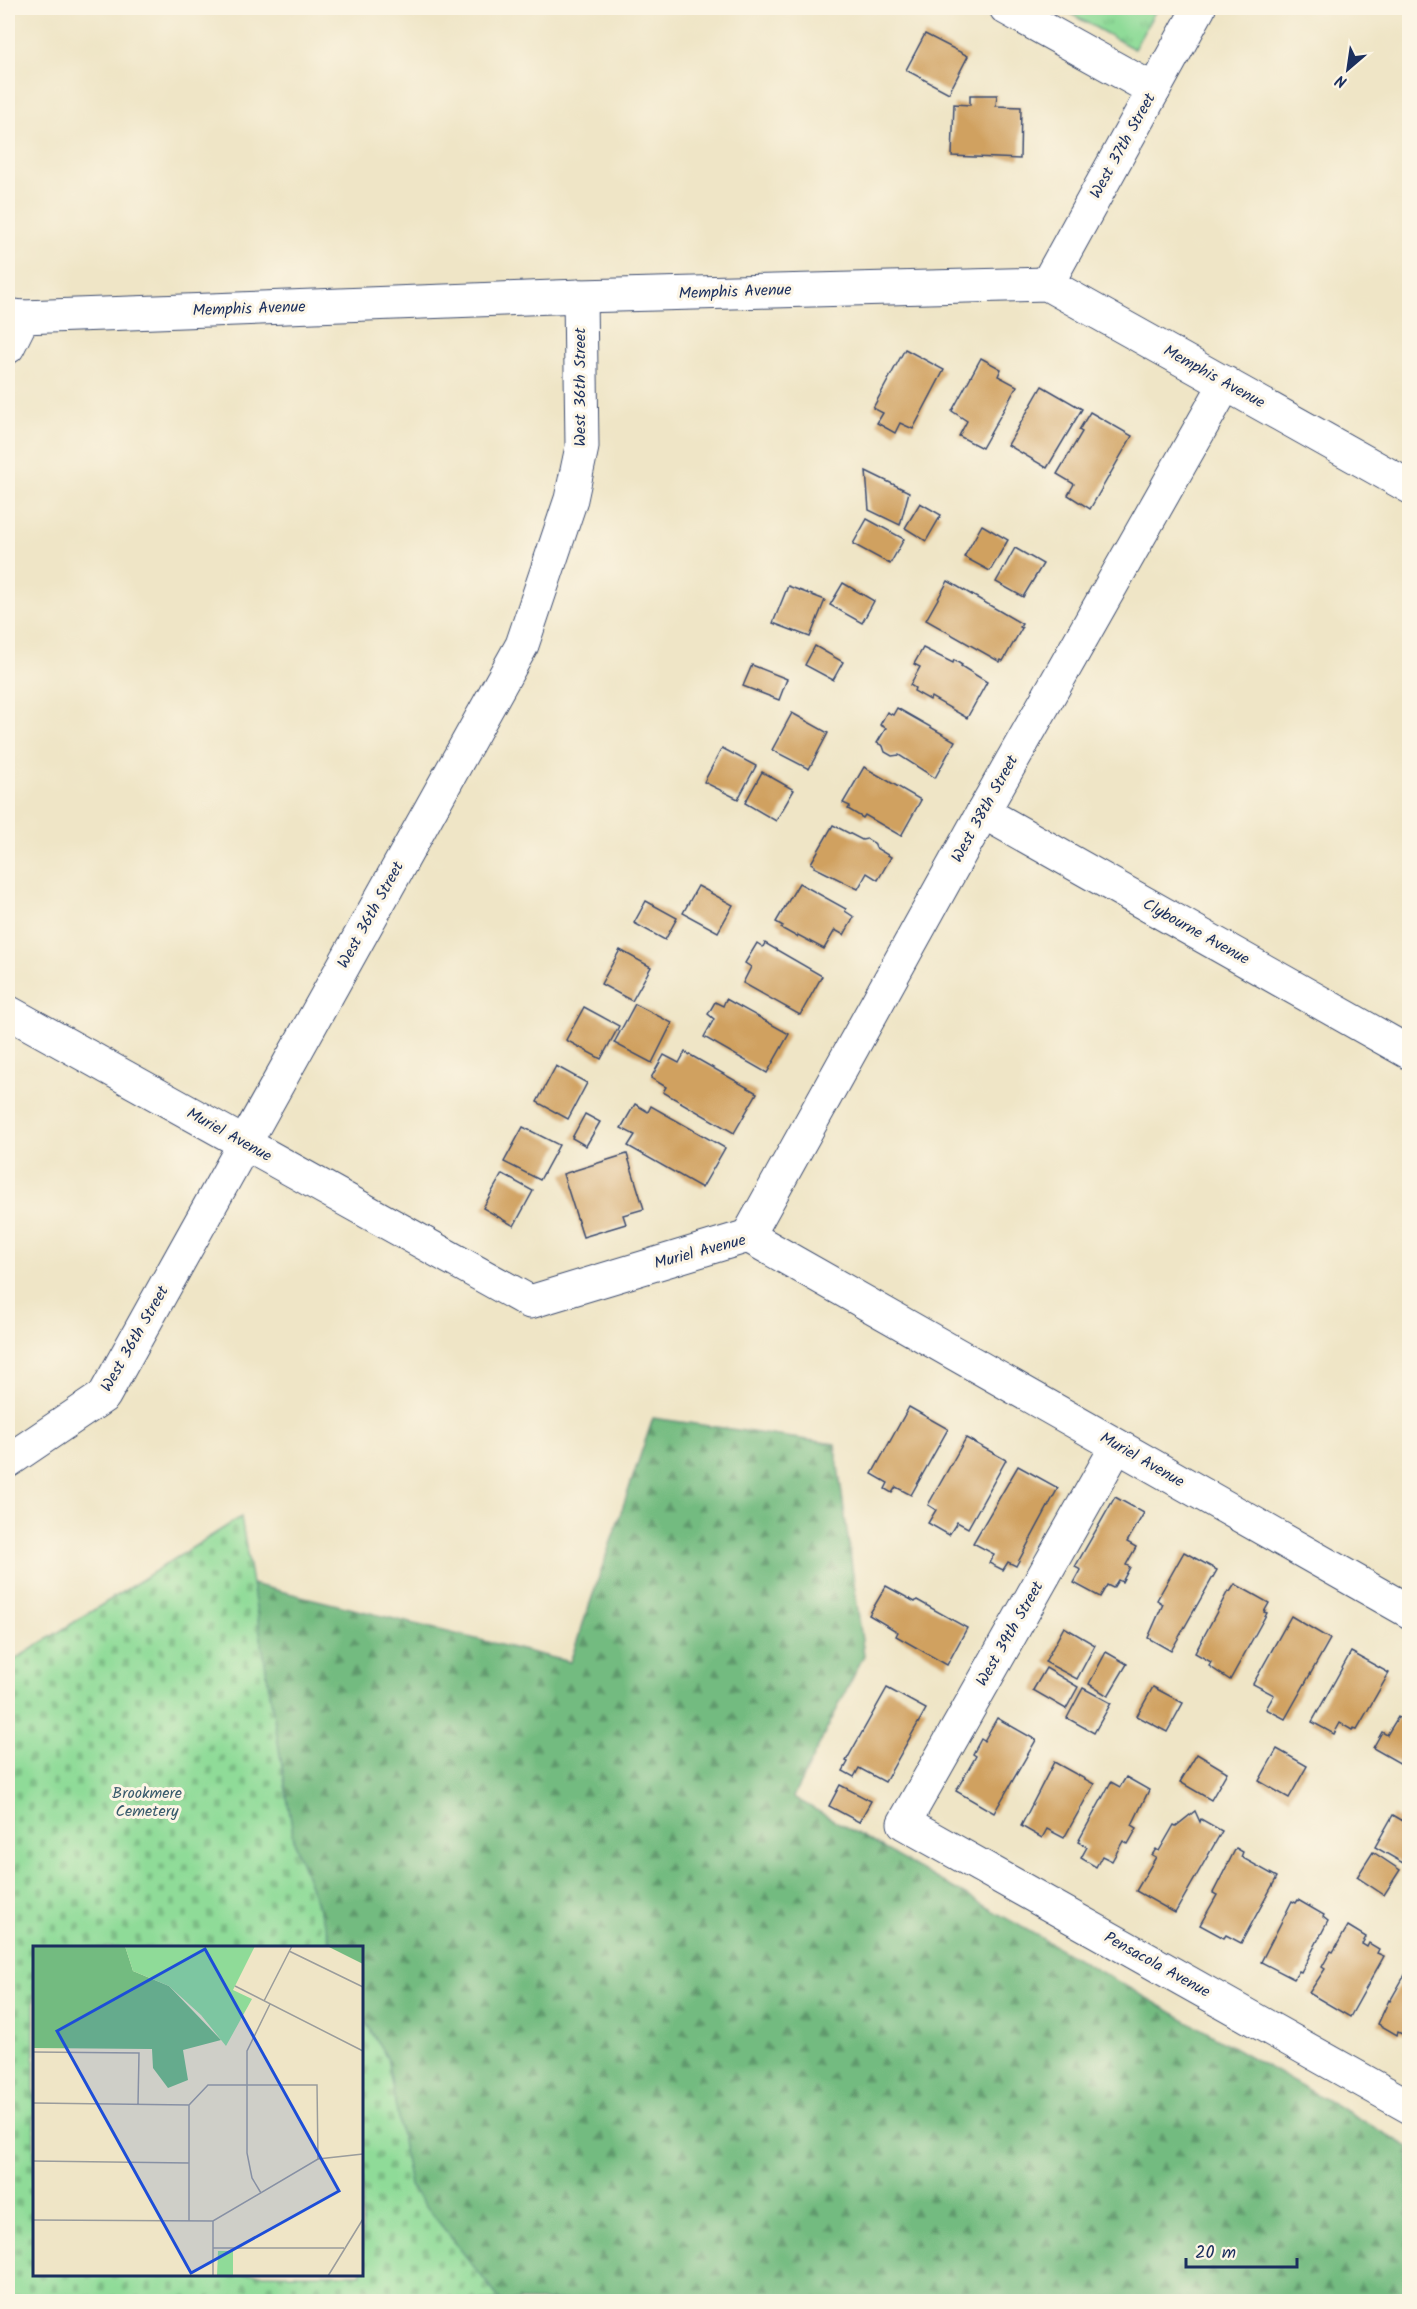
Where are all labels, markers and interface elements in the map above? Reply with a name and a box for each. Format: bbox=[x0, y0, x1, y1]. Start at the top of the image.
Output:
north arrow bbox=[1318, 39, 1378, 99]
text: N bbox=[1331, 67, 1352, 94]
street label: West 37th Street bbox=[1084, 88, 1163, 203]
street label: Memphis Avenue bbox=[678, 278, 792, 306]
street label: Memphis Avenue bbox=[192, 295, 306, 323]
street label: West 36th Street bbox=[568, 327, 593, 446]
street label: Memphis Avenue bbox=[1159, 339, 1269, 415]
street label: West 38th Street bbox=[945, 750, 1025, 867]
street label: West 36th Street bbox=[331, 856, 411, 973]
street label: Clybourne Avenue bbox=[1138, 892, 1254, 972]
street label: Muriel Avenue bbox=[182, 1101, 276, 1169]
street label: Muriel Avenue bbox=[651, 1228, 749, 1276]
street label: West 36th Street bbox=[94, 1281, 176, 1397]
street label: Muriel Avenue bbox=[1095, 1426, 1189, 1494]
street label: West 39th Street bbox=[970, 1576, 1051, 1691]
park label: Brookmere Cemetery bbox=[112, 1781, 182, 1824]
street label: Pensacola Avenue bbox=[1099, 1925, 1215, 2005]
inset map bbox=[33, 1946, 363, 2276]
scale bar bbox=[1186, 2231, 1297, 2269]
text: 20 m bbox=[1195, 2239, 1236, 2268]

